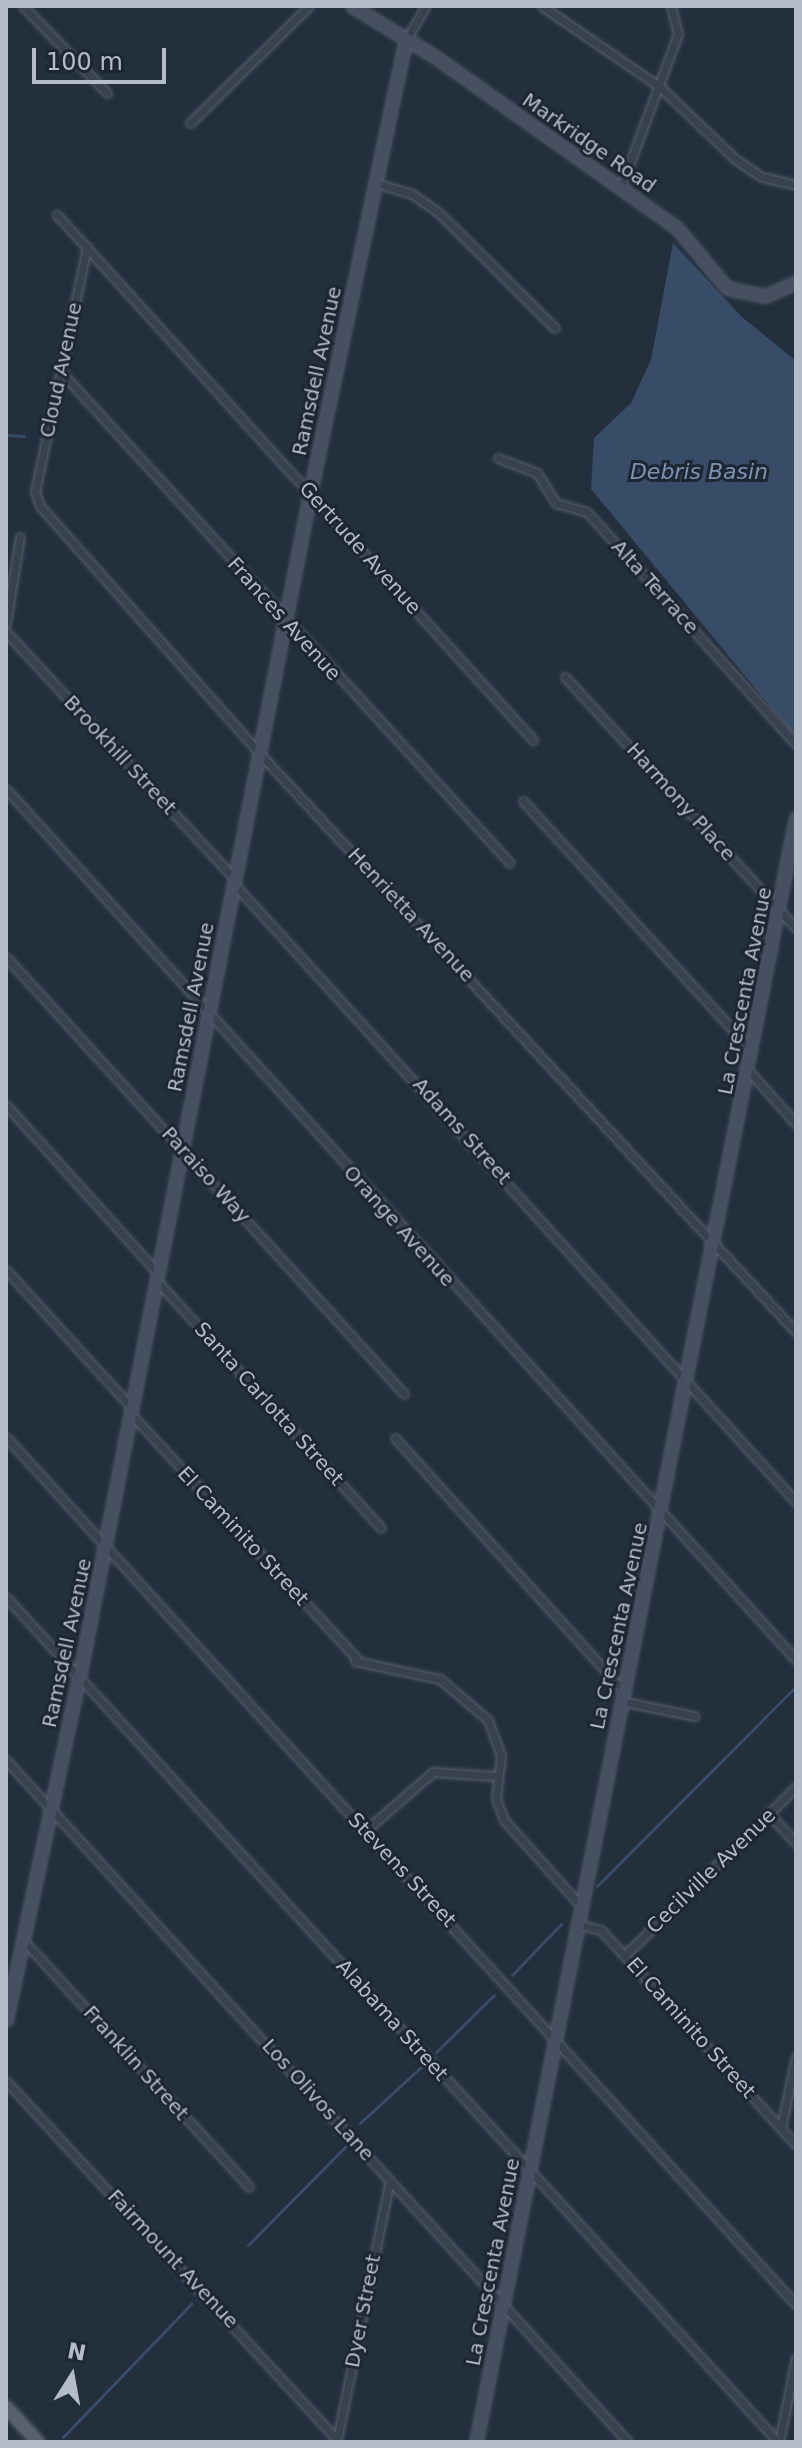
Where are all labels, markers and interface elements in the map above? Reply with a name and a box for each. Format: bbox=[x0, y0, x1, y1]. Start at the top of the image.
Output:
scale bar bbox=[36, 32, 170, 82]
text: 100 m bbox=[46, 48, 123, 76]
street label: Markridge Road bbox=[518, 88, 660, 198]
street label: Ramsdell Avenue bbox=[287, 284, 347, 458]
street label: Cloud Avenue bbox=[35, 300, 87, 440]
water label: Debris Basin bbox=[630, 459, 768, 485]
street label: Gertrude Avenue bbox=[294, 477, 426, 619]
street label: Alta Terrace bbox=[606, 535, 704, 639]
street label: Frances Avenue bbox=[222, 552, 346, 686]
street label: Brookhill Street bbox=[59, 690, 181, 820]
street label: Harmony Place bbox=[622, 738, 740, 866]
street label: Henrietta Avenue bbox=[343, 843, 479, 987]
street label: La Crescenta Avenue bbox=[713, 885, 777, 1097]
street label: Ramsdell Avenue bbox=[163, 920, 219, 1094]
street label: Adams Street bbox=[408, 1073, 516, 1189]
street label: Paraiso Way bbox=[157, 1122, 255, 1228]
street label: Orange Avenue bbox=[338, 1161, 460, 1291]
street label: Santa Carlotta Street bbox=[189, 1317, 349, 1491]
street label: El Caminito Street bbox=[172, 1462, 314, 1610]
street label: La Crescenta Avenue bbox=[585, 1520, 653, 1732]
street label: Ramsdell Avenue bbox=[37, 1556, 97, 1730]
street label: Cecilville Avenue bbox=[642, 1803, 780, 1939]
street label: Stevens Street bbox=[343, 1808, 461, 1932]
street label: El Caminito Street bbox=[621, 1953, 761, 2103]
street label: Alabama Street bbox=[331, 1954, 453, 2086]
street label: Franklin Street bbox=[78, 2001, 194, 2125]
street label: Los Olivos Lane bbox=[257, 2034, 379, 2166]
street label: La Crescenta Avenue bbox=[461, 2156, 525, 2368]
street label: Fairmount Avenue bbox=[103, 2185, 243, 2333]
street label: Dyer Street bbox=[340, 2252, 386, 2370]
north arrow bbox=[32, 2336, 112, 2416]
text: N bbox=[65, 2338, 88, 2366]

